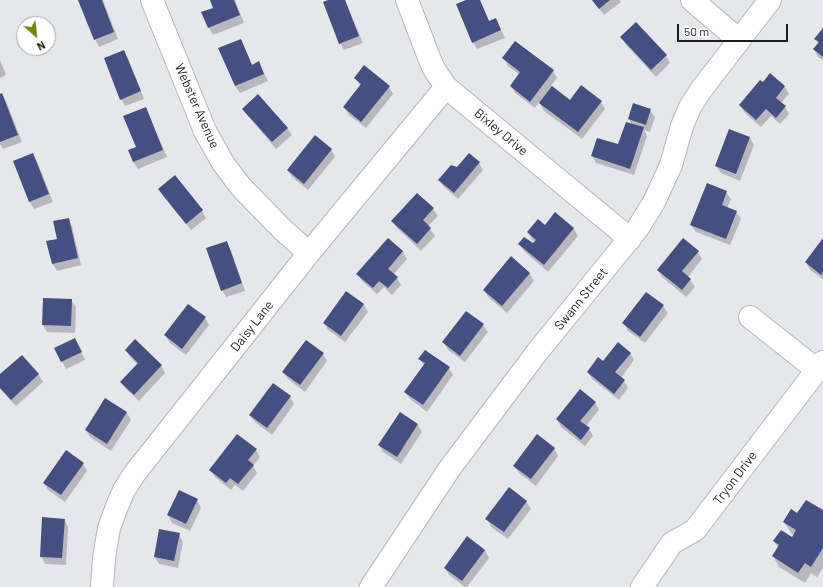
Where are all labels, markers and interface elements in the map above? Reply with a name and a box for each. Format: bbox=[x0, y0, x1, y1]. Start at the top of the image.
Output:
north arrow bbox=[16, 16, 56, 56]
scale bar bbox=[679, 16, 790, 42]
text: 50 m bbox=[684, 24, 709, 38]
text: N bbox=[35, 39, 47, 54]
street label: Webster Avenue bbox=[171, 61, 223, 151]
street label: Bixley Drive bbox=[471, 105, 531, 159]
street label: Swann Street bbox=[551, 265, 611, 333]
street label: Daisy Lane bbox=[227, 297, 277, 355]
street label: Tryon Drive bbox=[710, 448, 760, 508]

